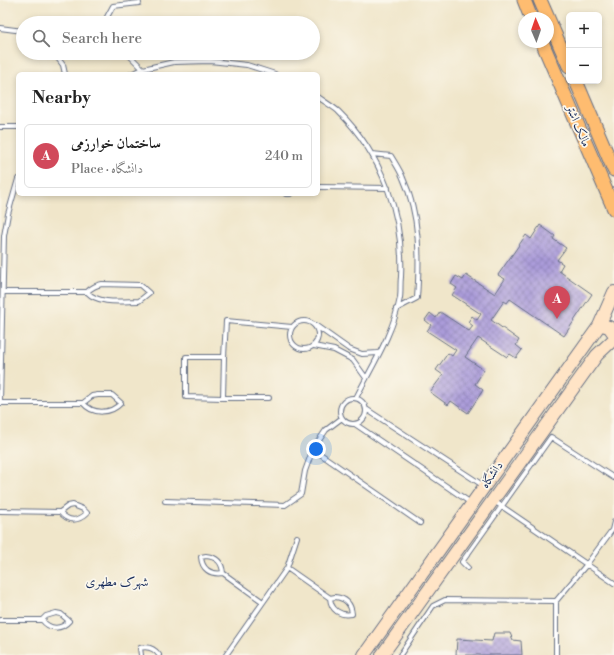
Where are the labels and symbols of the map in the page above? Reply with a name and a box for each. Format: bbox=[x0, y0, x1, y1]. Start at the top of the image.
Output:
north arrow bbox=[518, 12, 554, 48]
street label: مالک اشتر bbox=[562, 101, 593, 149]
pin: A bbox=[544, 286, 570, 319]
your location bbox=[306, 439, 326, 459]
street label: دانشگاه bbox=[477, 458, 507, 491]
district label: شهرک مطهری bbox=[86, 574, 149, 590]

